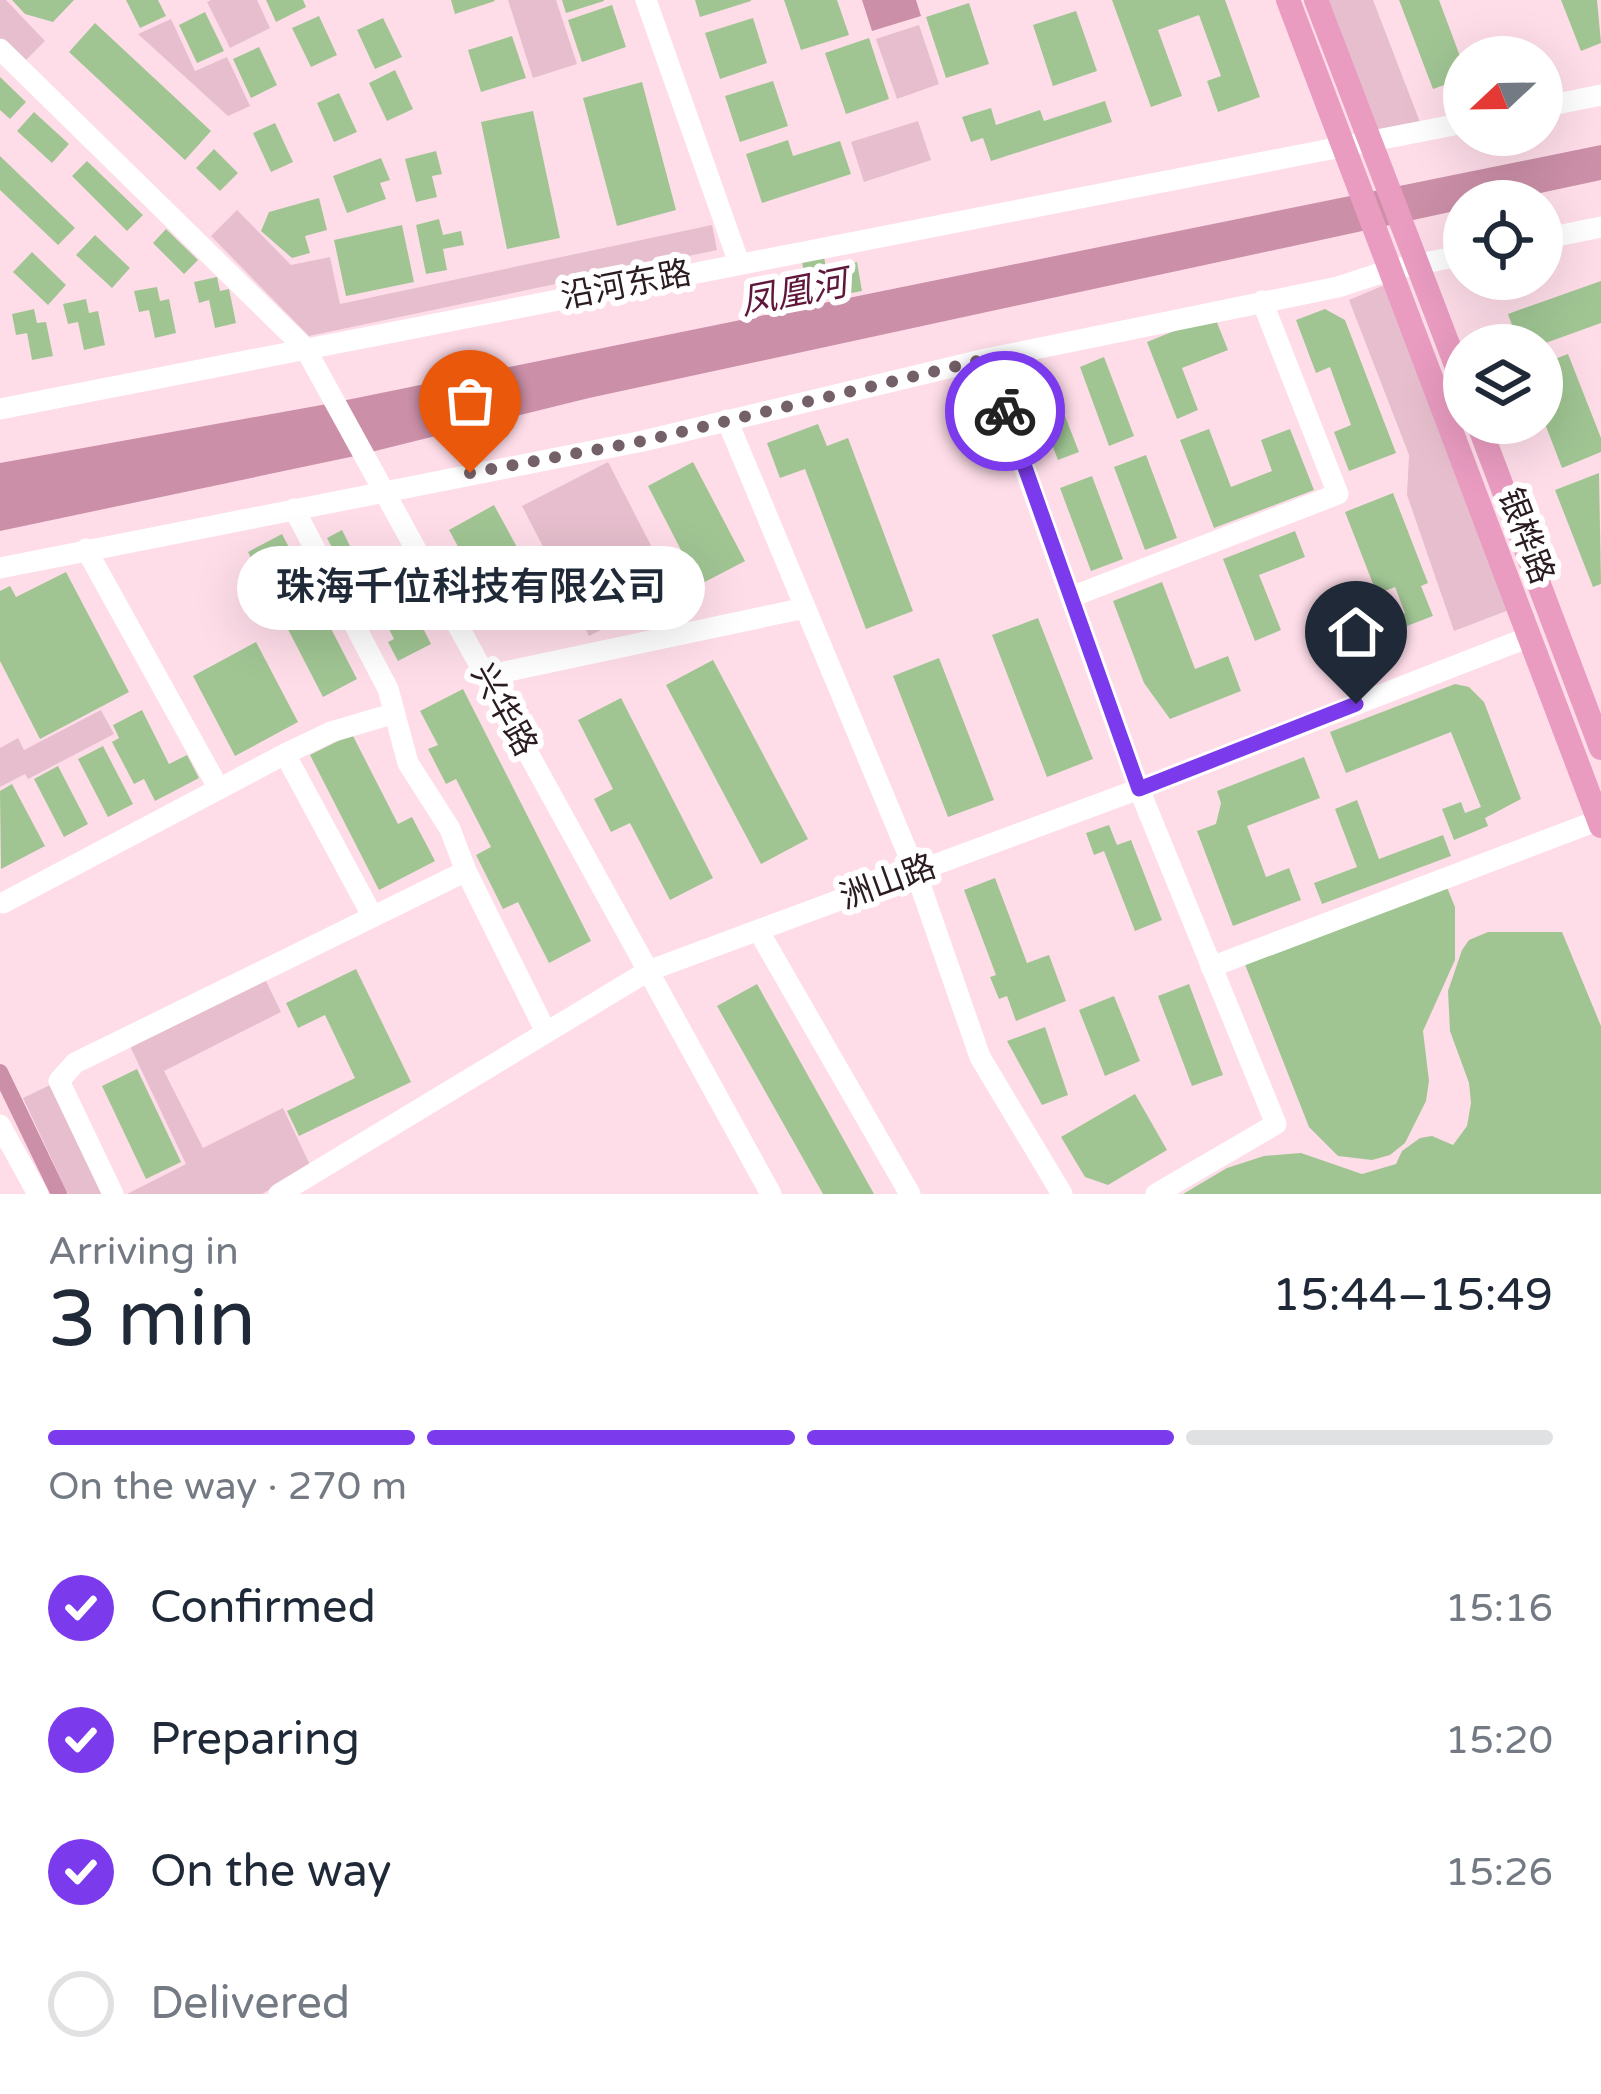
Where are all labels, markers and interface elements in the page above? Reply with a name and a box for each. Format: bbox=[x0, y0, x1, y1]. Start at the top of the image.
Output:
north arrow bbox=[1443, 36, 1563, 156]
map controls bbox=[1443, 36, 1563, 444]
button: locate bbox=[1443, 180, 1563, 300]
street label: 沿河东路 bbox=[557, 253, 695, 317]
water label: 凤凰河 bbox=[737, 260, 857, 324]
button: layers bbox=[1443, 324, 1563, 444]
pin bbox=[419, 350, 521, 473]
courier bbox=[945, 351, 1065, 471]
icon: bag bbox=[437, 368, 503, 434]
icon: bike bbox=[972, 378, 1038, 444]
street label: 银桦路 bbox=[1490, 483, 1562, 589]
callout: 珠海千位科技有限公司 bbox=[236, 545, 704, 629]
text: 珠海千位科技有限公司 bbox=[276, 564, 666, 611]
pin bbox=[1305, 581, 1407, 704]
icon: home bbox=[1323, 599, 1389, 665]
street label: 兴华路 bbox=[463, 657, 545, 763]
street label: 洲山路 bbox=[835, 847, 941, 917]
text: Arriving in bbox=[48, 1228, 239, 1275]
text: 15:44–15:49 bbox=[1272, 1269, 1553, 1323]
text: 3 min bbox=[48, 1273, 256, 1367]
text: On the way · 270 m bbox=[48, 1463, 407, 1510]
icon: check bbox=[48, 1575, 114, 1641]
text: Confirmed bbox=[150, 1581, 376, 1635]
text: 15:16 bbox=[1445, 1585, 1553, 1632]
icon: check bbox=[48, 1707, 114, 1773]
text: Preparing bbox=[150, 1713, 360, 1767]
text: 15:20 bbox=[1445, 1717, 1553, 1764]
icon: check bbox=[48, 1839, 114, 1905]
text: On the way bbox=[150, 1845, 391, 1899]
text: 15:26 bbox=[1445, 1849, 1553, 1896]
text: Delivered bbox=[150, 1977, 350, 2031]

